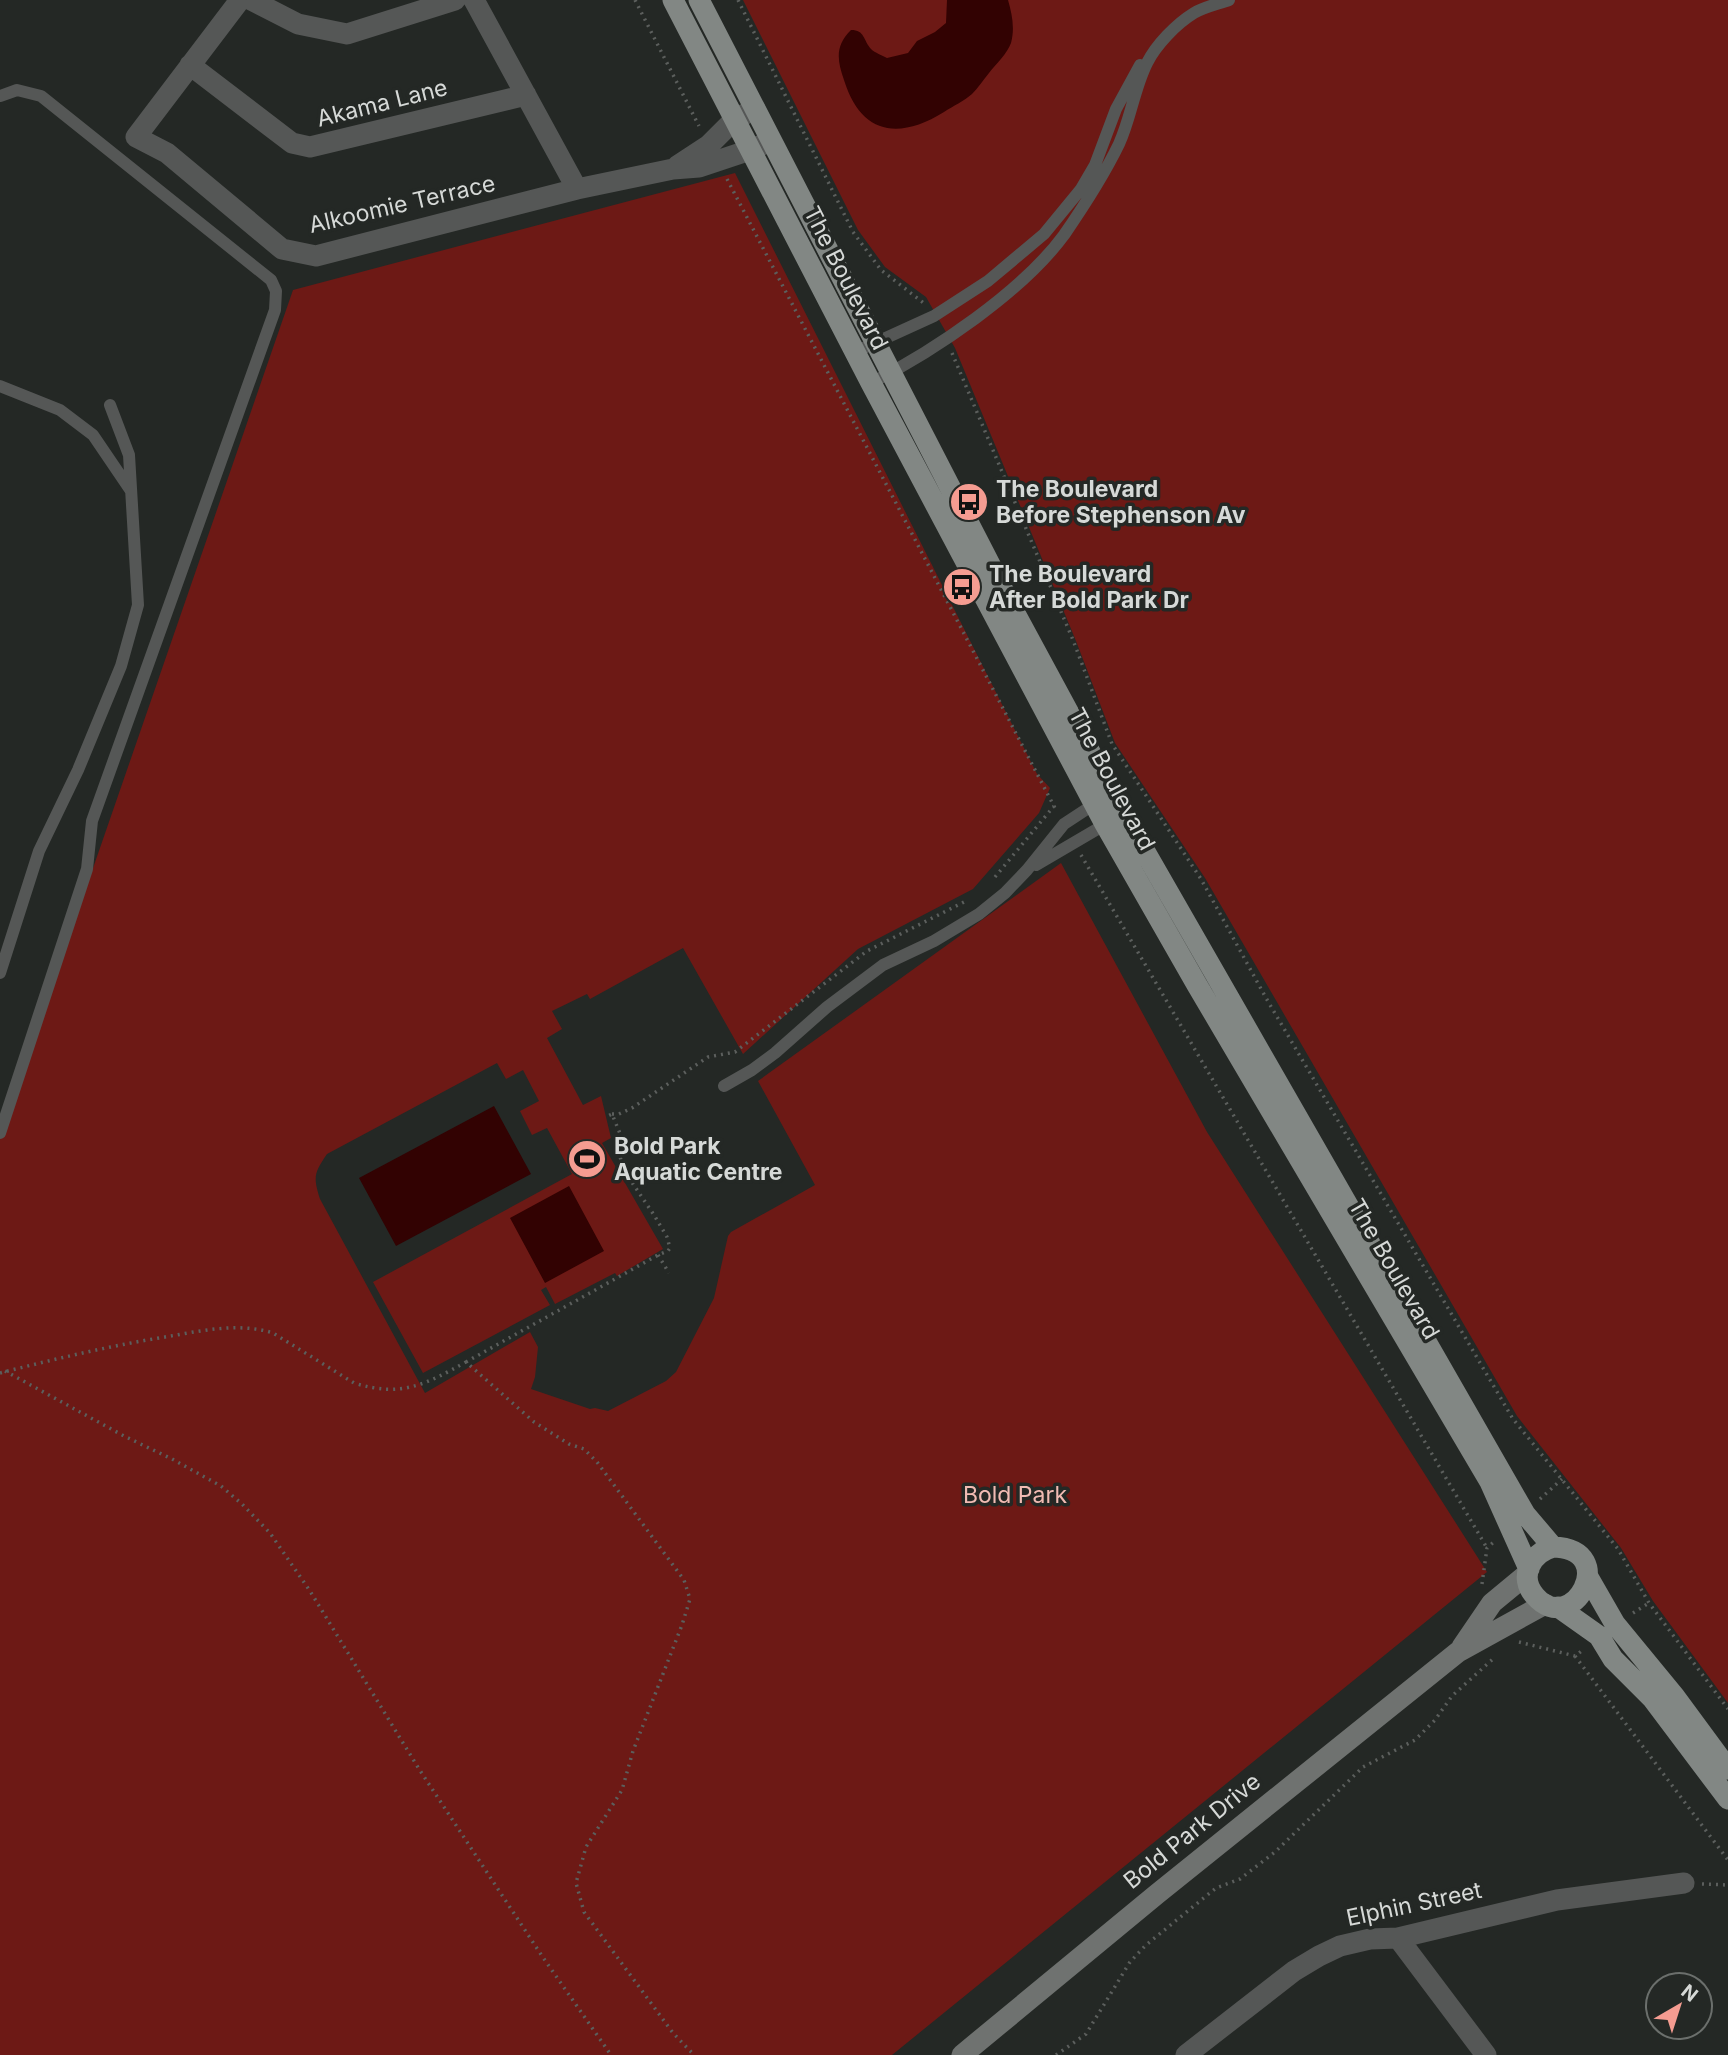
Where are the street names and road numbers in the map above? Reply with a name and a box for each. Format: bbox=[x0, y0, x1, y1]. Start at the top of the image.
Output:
street label: Akama Lane bbox=[314, 73, 450, 133]
street label: Alkoomie Terrace bbox=[306, 169, 498, 239]
street label: The Boulevard bbox=[798, 202, 894, 354]
street label: The Boulevard bbox=[1063, 703, 1161, 855]
street label: The Boulevard bbox=[1343, 1194, 1445, 1344]
street label: Bold Park Drive bbox=[1118, 1767, 1266, 1895]
street label: Elphin Street bbox=[1344, 1876, 1485, 1932]

